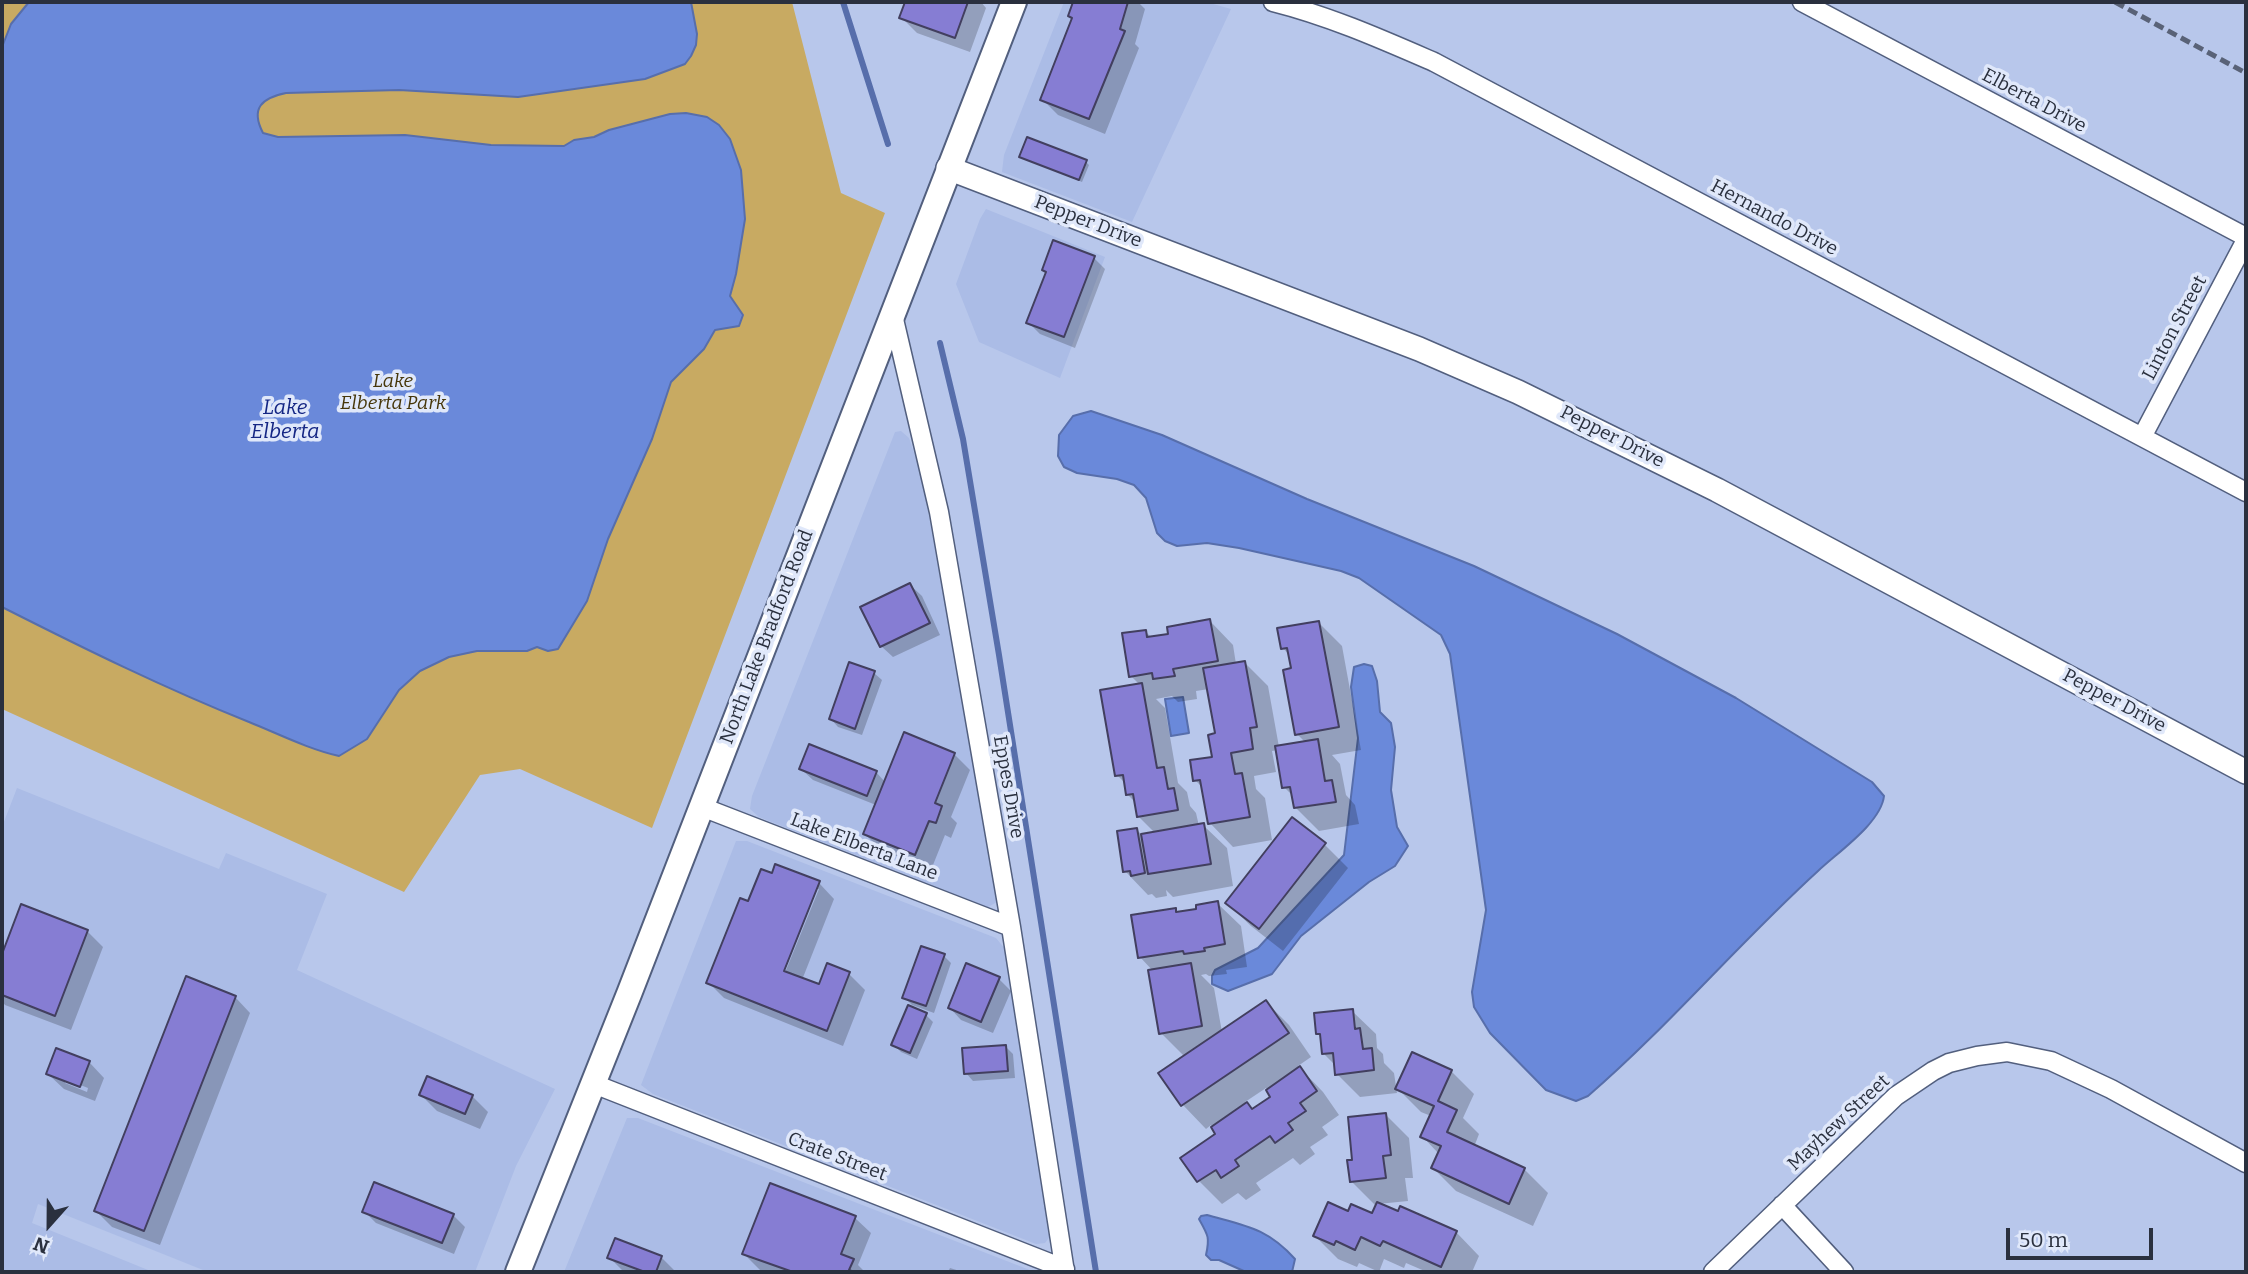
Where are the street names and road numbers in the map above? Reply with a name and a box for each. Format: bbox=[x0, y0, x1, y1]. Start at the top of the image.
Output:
street label: Elberta Drive bbox=[1978, 64, 2090, 138]
street label: Hernando Drive bbox=[1707, 175, 1841, 261]
street label: Pepper Drive bbox=[1031, 191, 1145, 253]
street label: Linton Street bbox=[2138, 272, 2212, 384]
street label: Pepper Drive bbox=[1556, 401, 1668, 473]
street label: North Lake Bradford Road bbox=[716, 527, 818, 747]
street label: Pepper Drive bbox=[2059, 664, 2169, 738]
street label: Eppes Drive bbox=[988, 734, 1028, 840]
street label: Lake Elberta Lane bbox=[787, 808, 941, 886]
street label: Mayhew Street bbox=[1783, 1070, 1895, 1176]
street label: Crate Street bbox=[784, 1128, 890, 1186]

